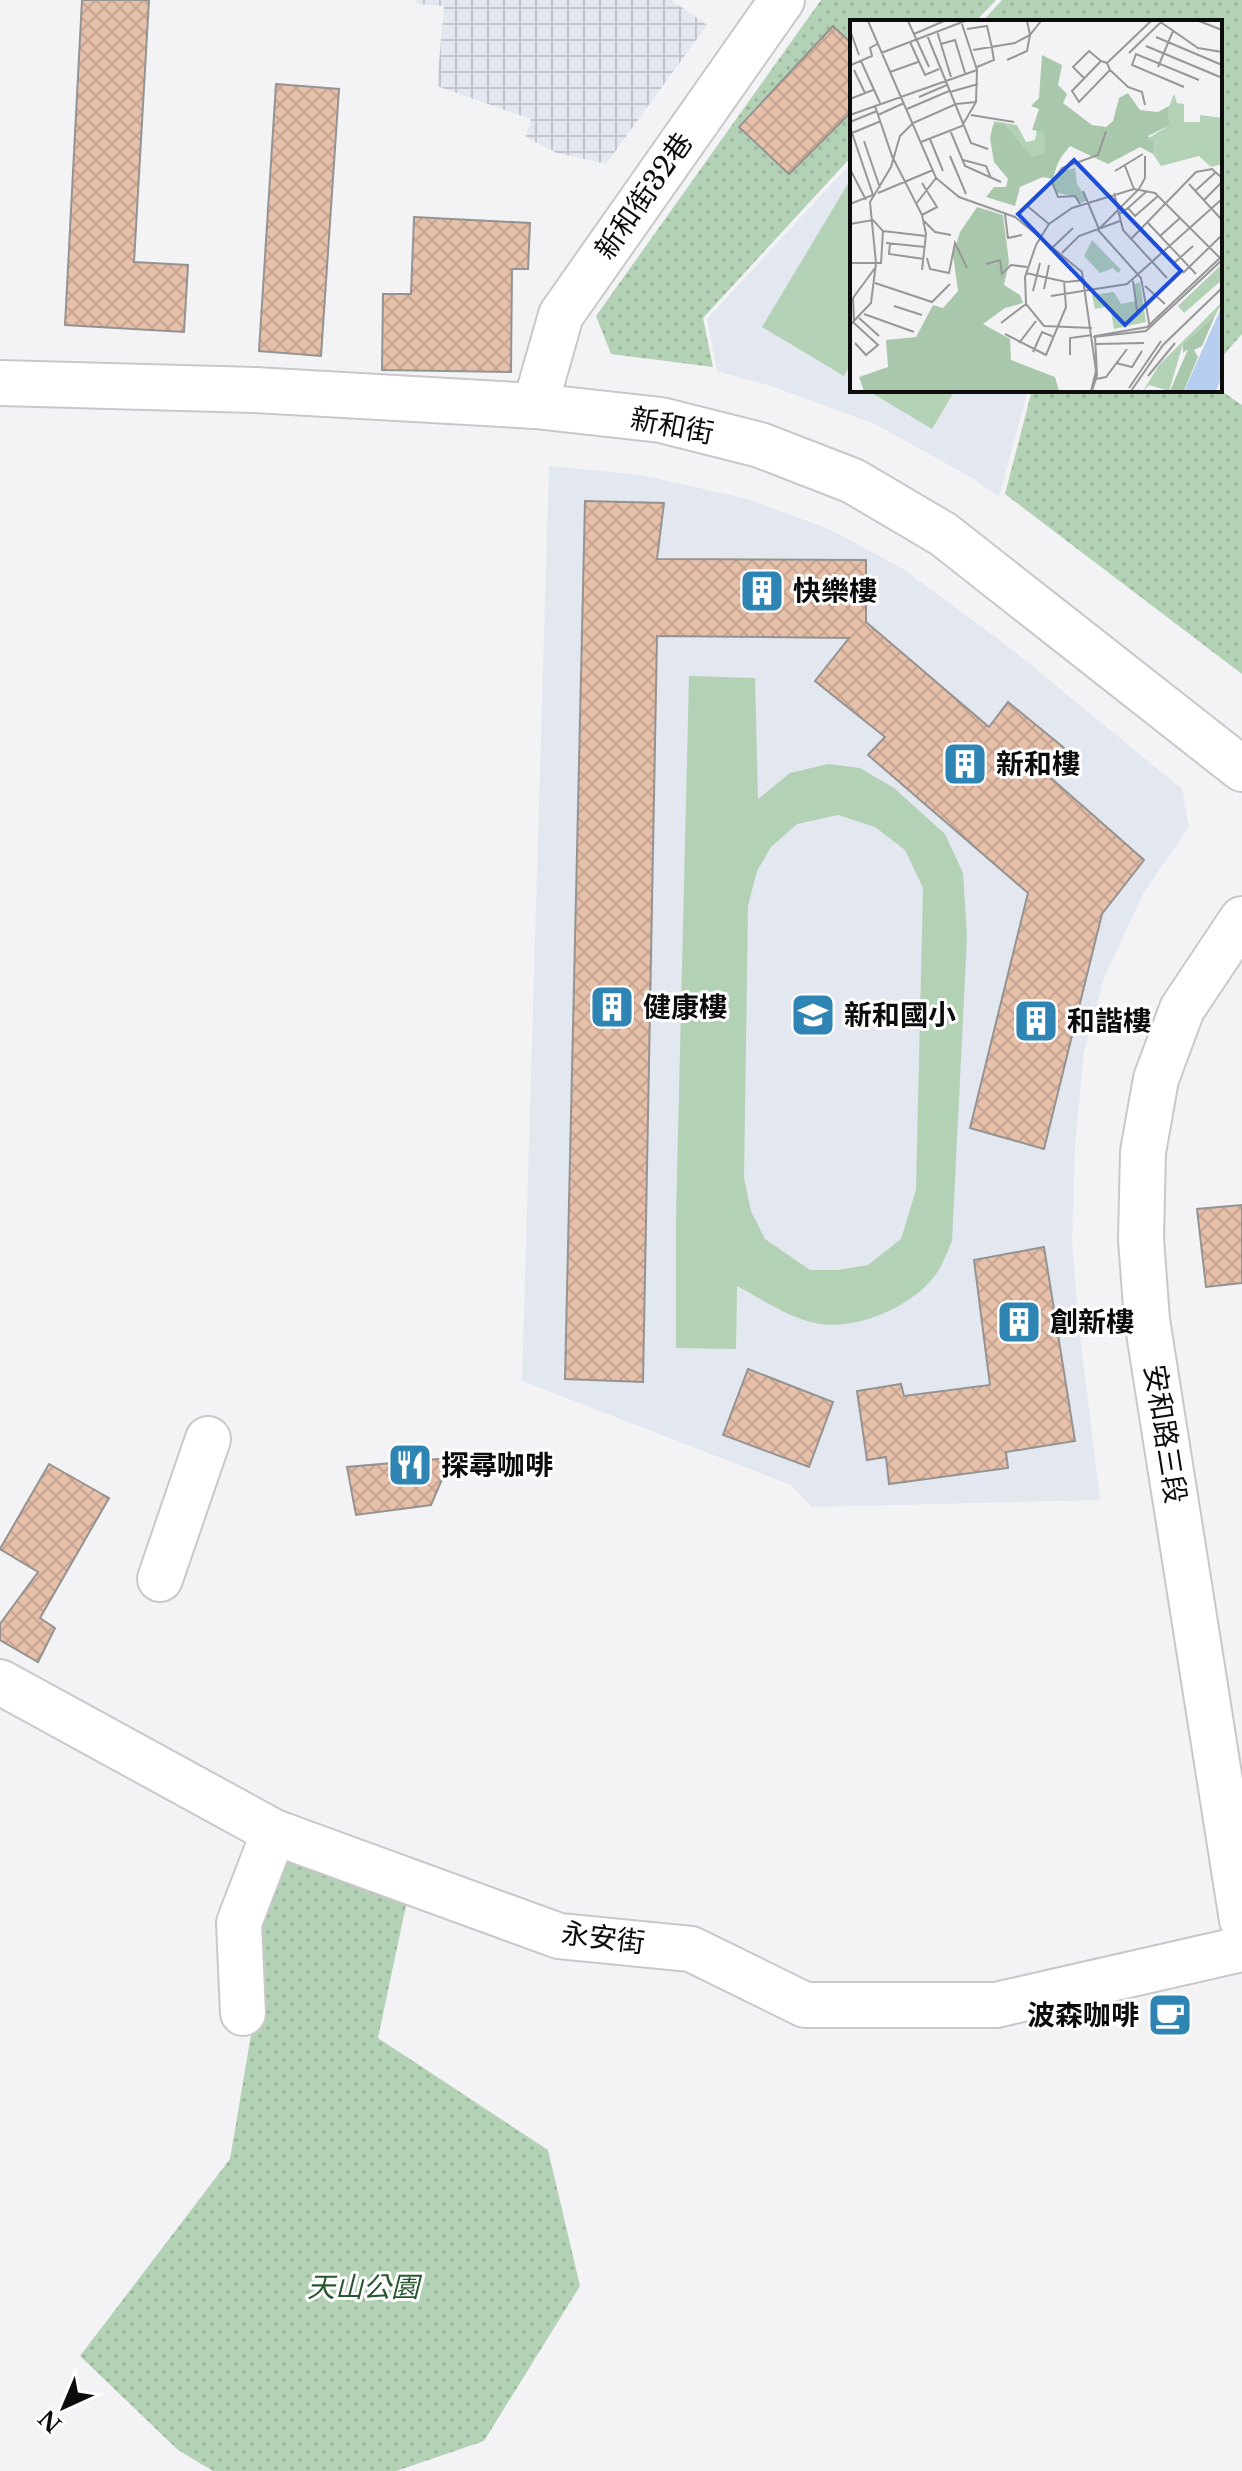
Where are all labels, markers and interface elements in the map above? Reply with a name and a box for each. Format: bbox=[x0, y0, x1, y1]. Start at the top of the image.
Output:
inset map bbox=[850, 20, 1222, 392]
street label: 新和街32巷 bbox=[588, 126, 700, 266]
street label: 新和街 bbox=[627, 401, 717, 451]
building icon: 快樂樓 bbox=[738, 567, 786, 615]
place label: 快樂樓 bbox=[793, 574, 877, 609]
building icon: 新和樓 bbox=[941, 740, 989, 788]
place label: 新和樓 bbox=[996, 747, 1080, 782]
building icon: 健康樓 bbox=[588, 983, 636, 1031]
place label: 健康樓 bbox=[643, 990, 727, 1025]
school or university icon: 新和國小 bbox=[789, 991, 837, 1039]
building icon: 和諧樓 bbox=[1012, 997, 1060, 1045]
place label: 新和國小 bbox=[844, 998, 956, 1033]
place label: 和諧樓 bbox=[1067, 1004, 1151, 1039]
building icon: 創新樓 bbox=[995, 1298, 1043, 1346]
place label: 創新樓 bbox=[1050, 1305, 1134, 1340]
street label: 安和路三段 bbox=[1137, 1362, 1193, 1506]
restaurant icon: 探尋咖啡 bbox=[386, 1441, 434, 1489]
place label: 探尋咖啡 bbox=[441, 1448, 553, 1483]
street label: 永安街 bbox=[559, 1916, 647, 1960]
cafe icon: 波森咖啡 bbox=[1146, 1991, 1194, 2039]
place label: 波森咖啡 bbox=[1027, 1998, 1139, 2033]
park label: 天山公園 bbox=[307, 2270, 423, 2305]
north arrow bbox=[24, 2367, 104, 2447]
text: N bbox=[33, 2404, 67, 2438]

